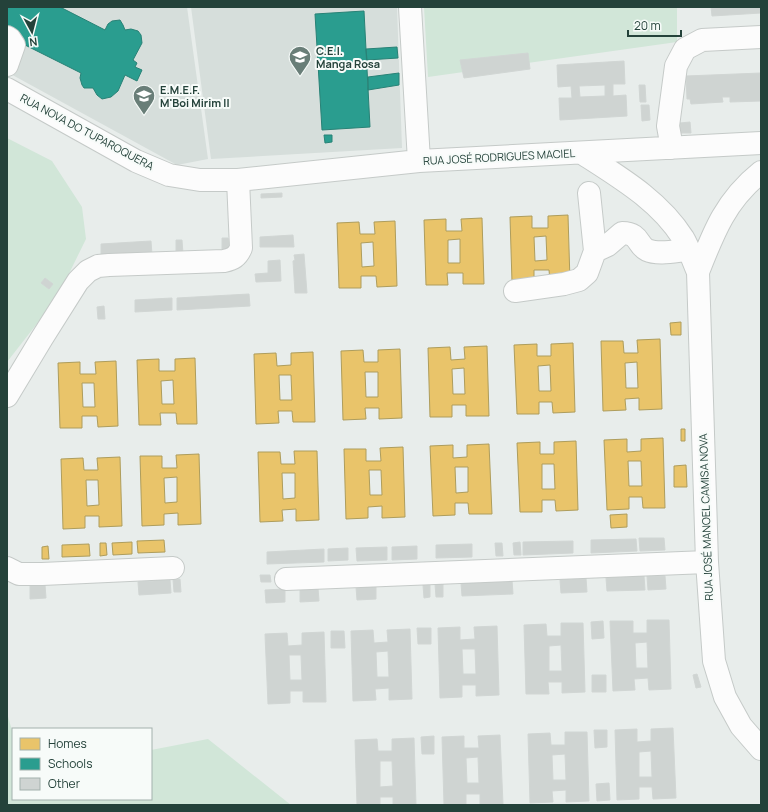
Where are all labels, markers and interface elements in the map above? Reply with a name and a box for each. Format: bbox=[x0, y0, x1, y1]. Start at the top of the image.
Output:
north arrow bbox=[12, 12, 52, 52]
scale bar bbox=[628, 12, 681, 38]
text: 20 m bbox=[634, 17, 661, 34]
text: N bbox=[28, 34, 38, 50]
place label: C.E.I. Manga Rosa bbox=[316, 43, 380, 71]
school or university icon: C.E.I. Manga Rosa bbox=[287, 44, 313, 77]
place label: E.M.E.F. M'Boi Mirim II bbox=[160, 82, 230, 110]
school or university icon: E.M.E.F. M'Boi Mirim II bbox=[131, 83, 157, 116]
street label: RUA NOVA DO TUPAROQUERA bbox=[18, 90, 157, 173]
street label: RUA JOSÉ RODRIGUES MACIEL bbox=[423, 145, 576, 168]
street label: RUA JOSÉ MANOEL CAMISA NOVA bbox=[695, 433, 716, 601]
legend bbox=[12, 728, 152, 800]
text: Homes bbox=[48, 735, 87, 752]
text: Schools bbox=[48, 755, 92, 772]
text: Other bbox=[48, 775, 81, 792]

